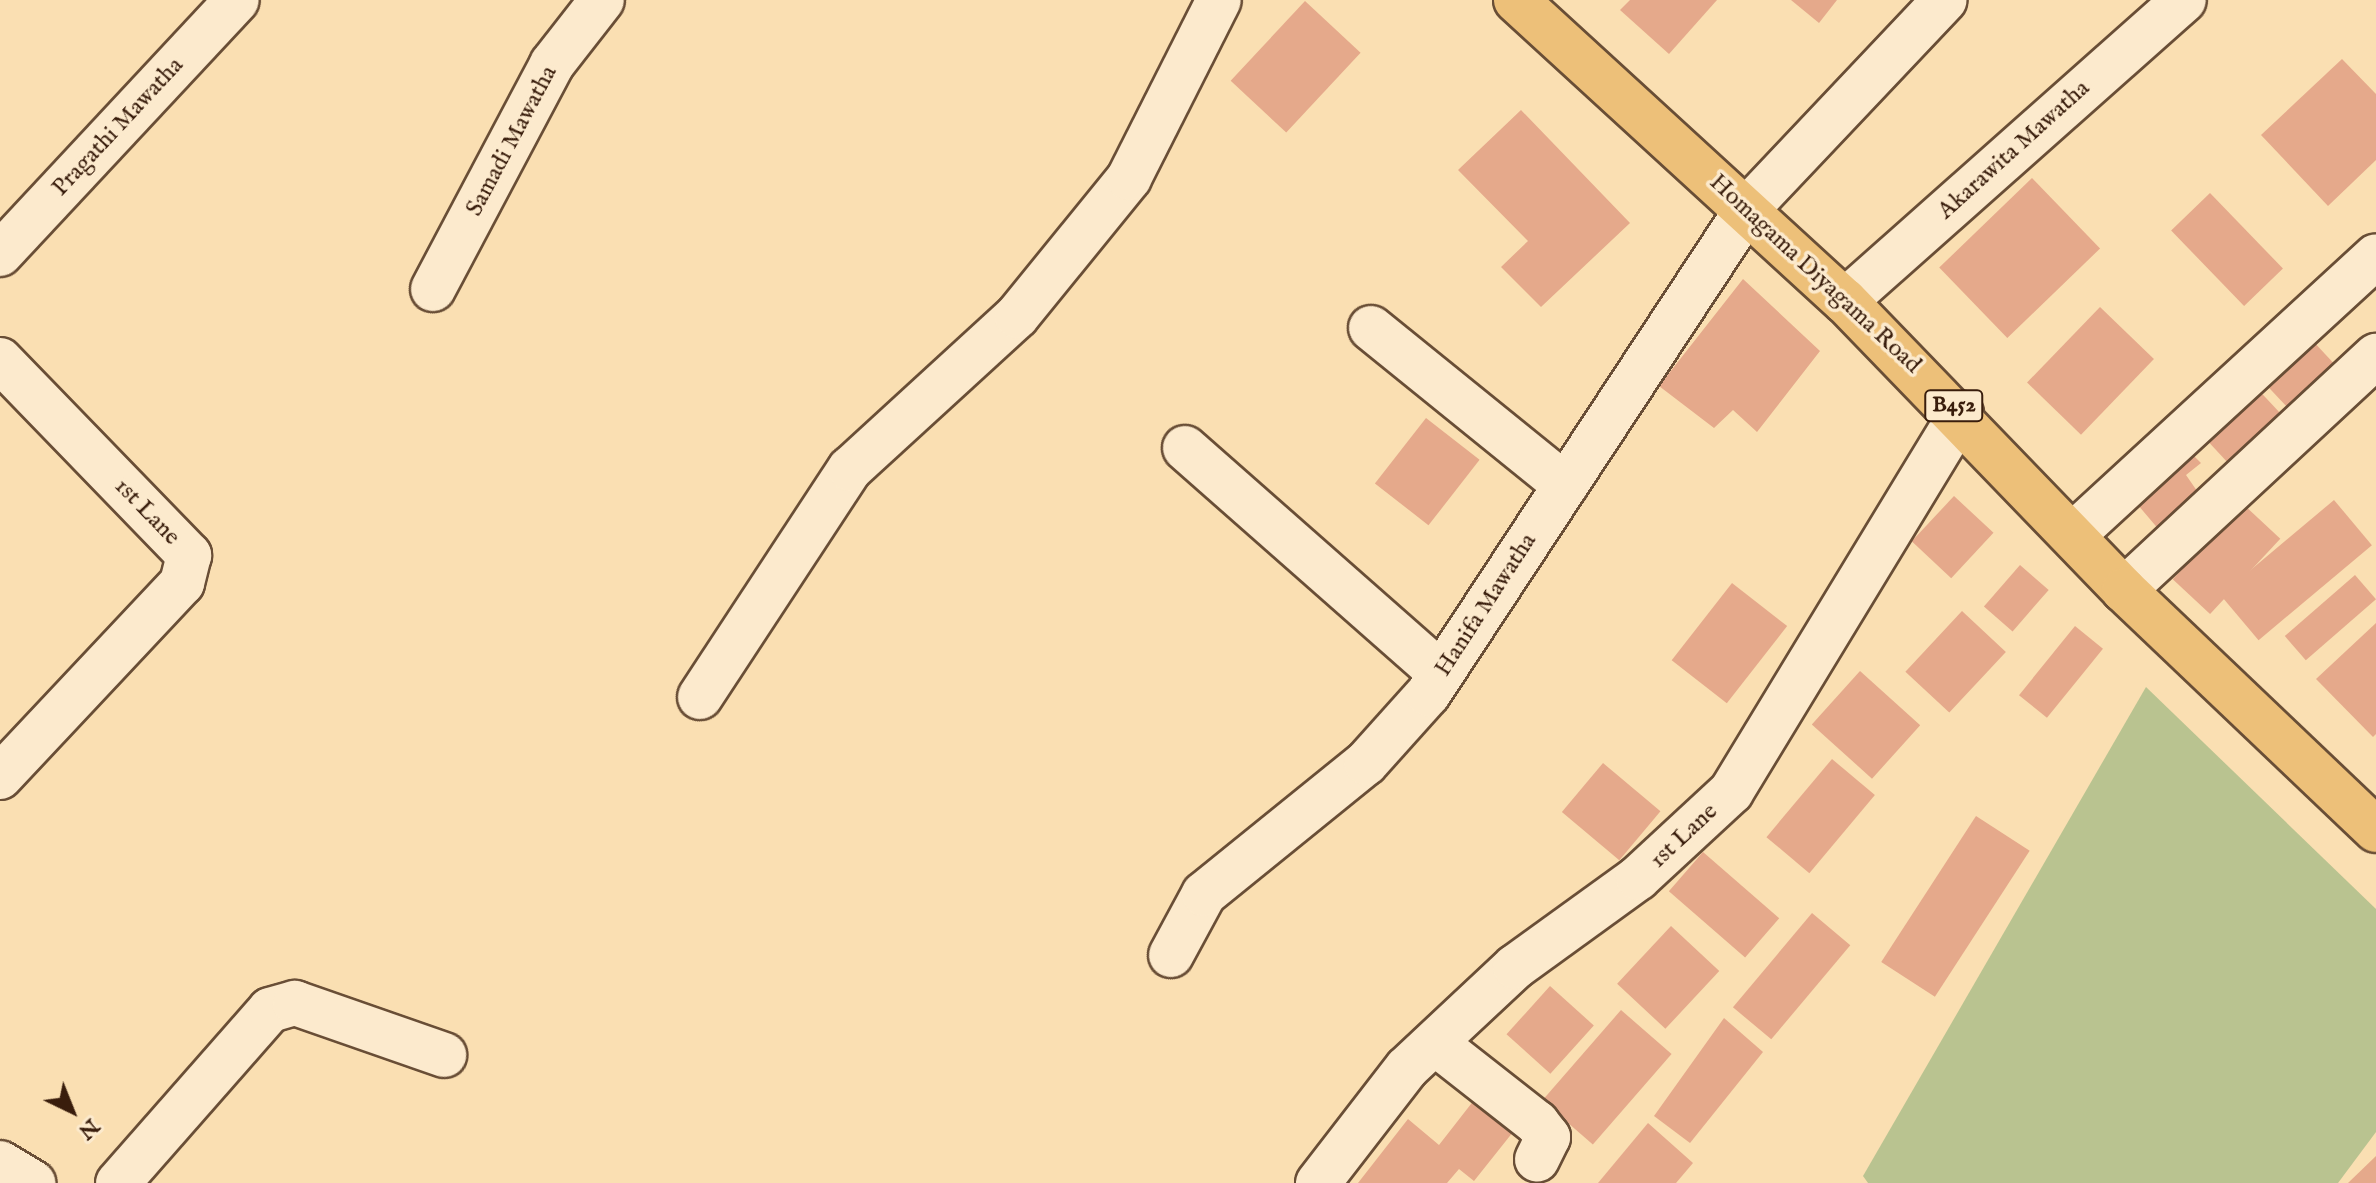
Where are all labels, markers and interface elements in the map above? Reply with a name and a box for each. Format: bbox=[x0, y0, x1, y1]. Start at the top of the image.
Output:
street label: Pragathi Mawatha bbox=[46, 52, 190, 202]
street label: Samadi Mawatha bbox=[460, 61, 564, 221]
street label: Akarawita Mawatha bbox=[1932, 74, 2096, 226]
street label: Homagama Diyagama Road bbox=[1703, 168, 1927, 380]
road number: B452 bbox=[1924, 388, 1984, 424]
street label: 1st Lane bbox=[108, 472, 186, 552]
street label: Hanifa Mawatha bbox=[1429, 528, 1543, 682]
street label: 1st Lane bbox=[1644, 797, 1724, 875]
north arrow bbox=[32, 1071, 112, 1151]
text: N bbox=[72, 1112, 105, 1145]

